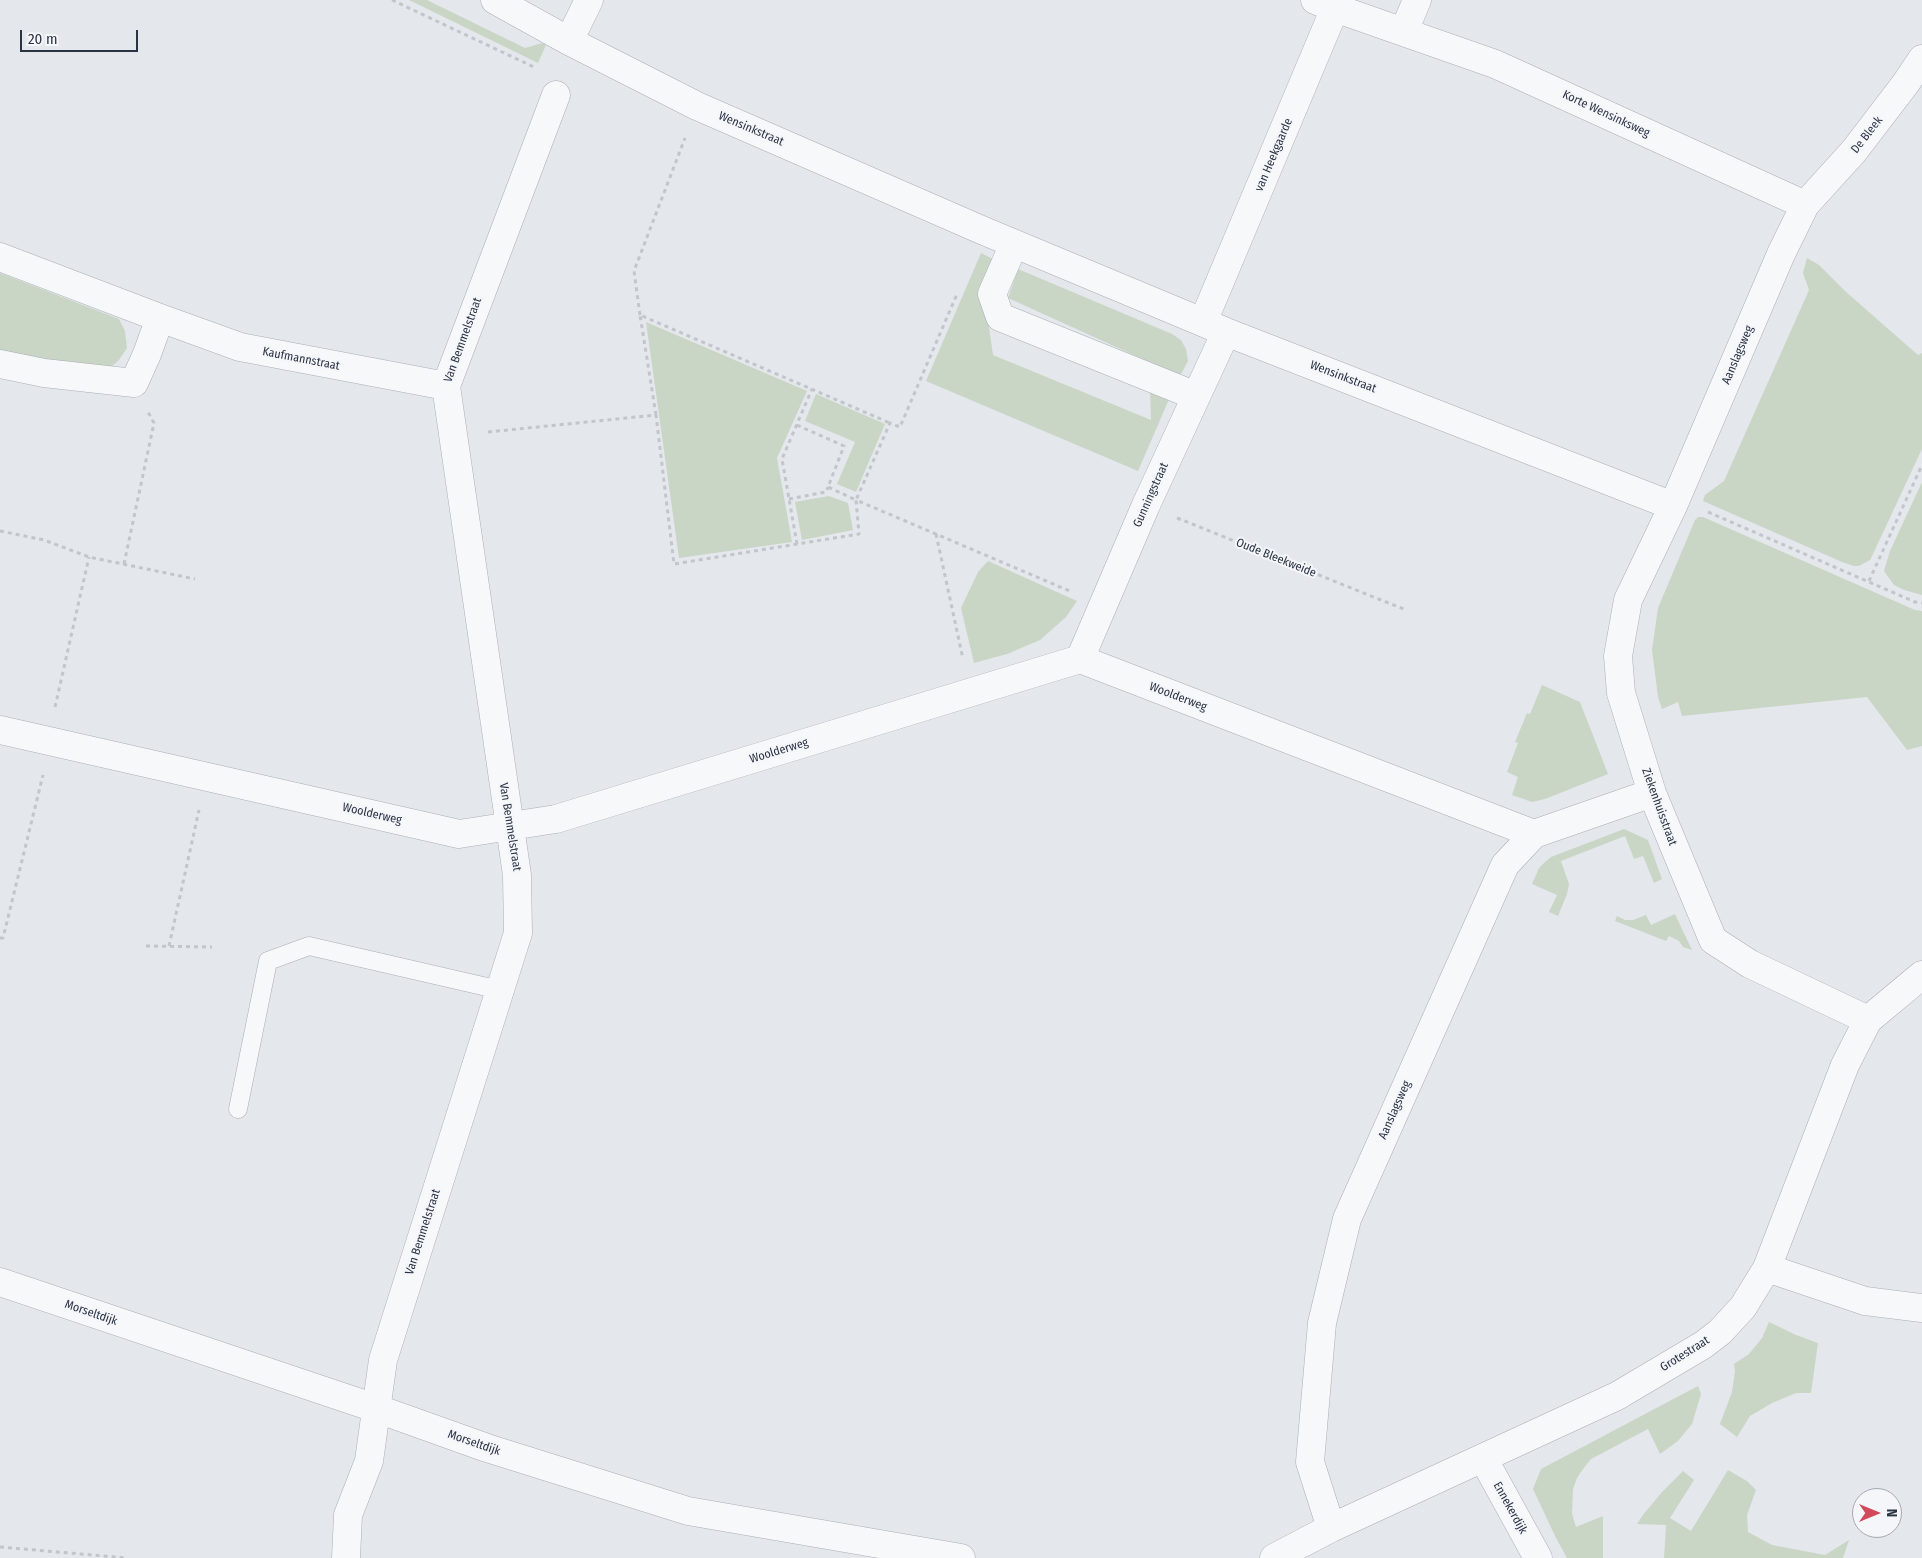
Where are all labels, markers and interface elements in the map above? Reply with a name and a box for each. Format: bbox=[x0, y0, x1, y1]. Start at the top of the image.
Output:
scale bar bbox=[22, 20, 140, 52]
text: 20 m bbox=[28, 30, 58, 48]
street label: Korte Wensinksweg bbox=[1560, 87, 1652, 141]
street label: Wensinkstraat bbox=[716, 109, 786, 149]
street label: De Bleek bbox=[1848, 114, 1886, 156]
street label: van Heekgaarde bbox=[1252, 116, 1296, 194]
street label: Van Bemmelstraat bbox=[441, 296, 485, 384]
street label: Aanslagsweg bbox=[1719, 323, 1757, 387]
street label: Kaufmannstraat bbox=[261, 344, 341, 374]
street label: Wensinkstraat bbox=[1308, 358, 1378, 396]
street label: Gunningstraat bbox=[1130, 460, 1172, 530]
street label: Oude Bleekweide bbox=[1234, 535, 1318, 581]
street label: Woolderweg bbox=[1147, 679, 1209, 715]
street label: Woolderweg bbox=[748, 735, 810, 767]
street label: Ziekenhuisstraat bbox=[1638, 766, 1680, 848]
street label: Van Bemmelstraat bbox=[496, 782, 524, 872]
street label: Woolderweg bbox=[341, 800, 403, 828]
street label: Aanslagsweg bbox=[1376, 1079, 1414, 1141]
street label: Van Bemmelstraat bbox=[402, 1187, 444, 1277]
street label: Morseltdijk bbox=[63, 1297, 119, 1329]
street label: Grotestraat bbox=[1658, 1333, 1712, 1375]
street label: Morseltdijk bbox=[446, 1427, 502, 1459]
street label: Ennekerdijk bbox=[1490, 1479, 1530, 1537]
north arrow bbox=[1852, 1488, 1902, 1538]
text: N bbox=[1883, 1509, 1900, 1517]

